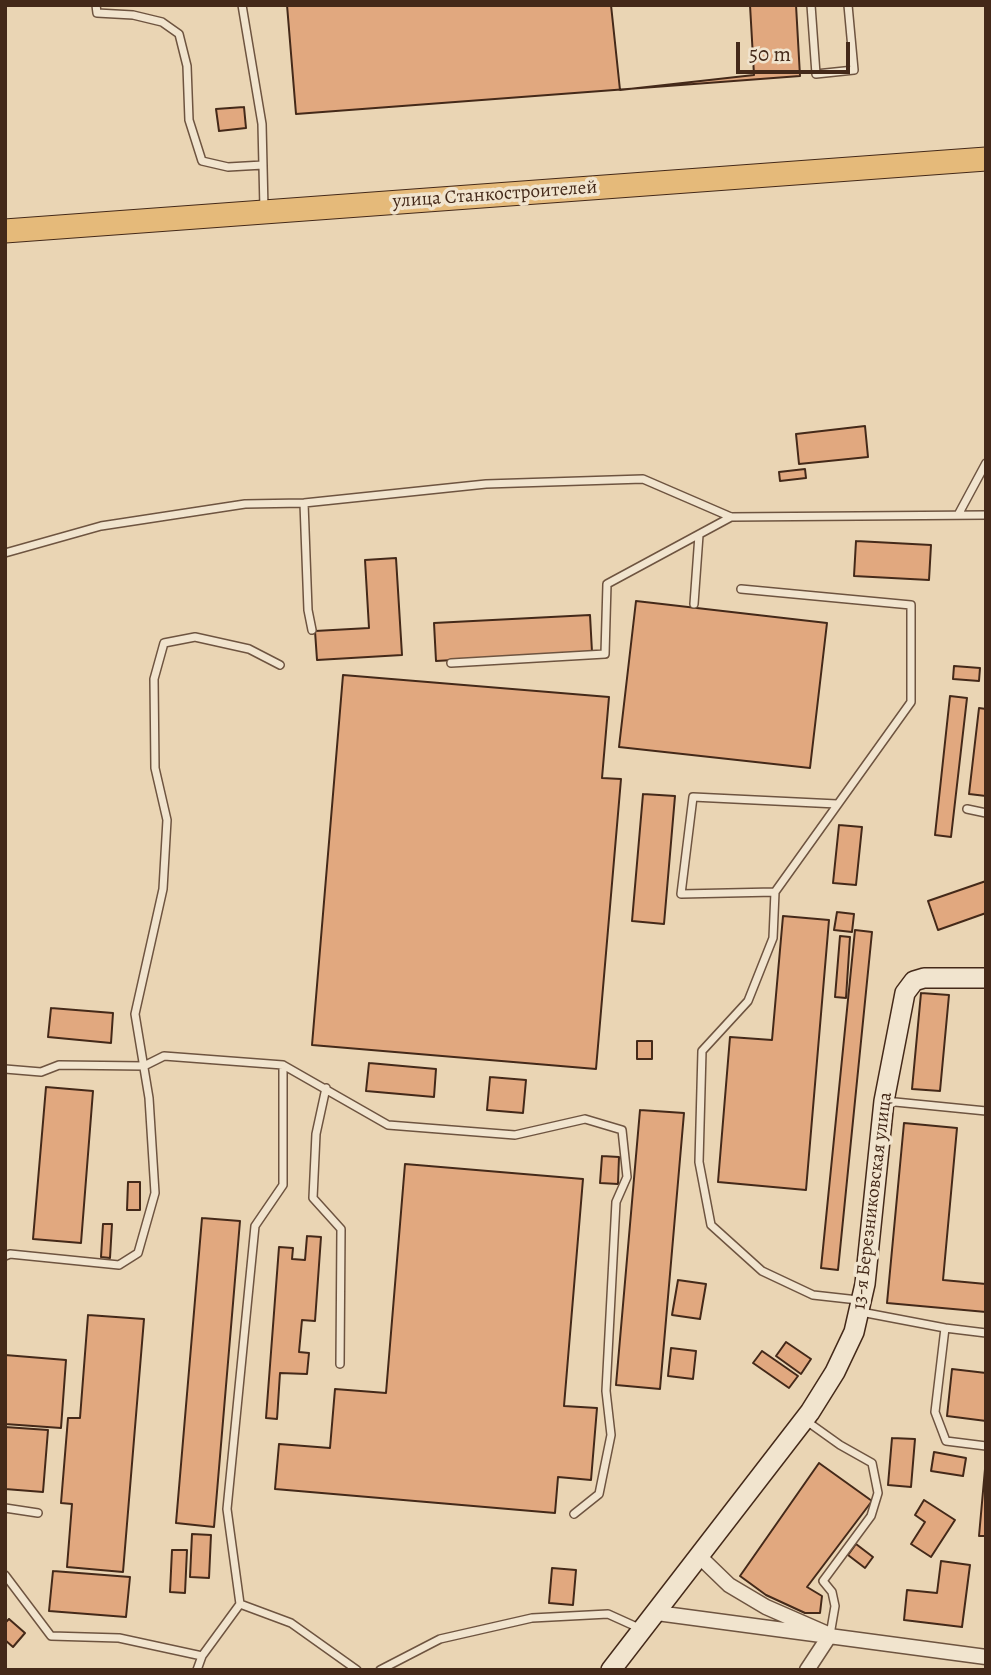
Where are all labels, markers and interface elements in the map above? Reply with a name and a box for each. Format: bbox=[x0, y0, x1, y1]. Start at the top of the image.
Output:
scale bar bbox=[739, 28, 853, 72]
text: 50 m bbox=[749, 40, 791, 68]
street label: улица Станкостроителей bbox=[392, 176, 598, 214]
street label: 13-я Березниковская улица bbox=[848, 1091, 898, 1311]

